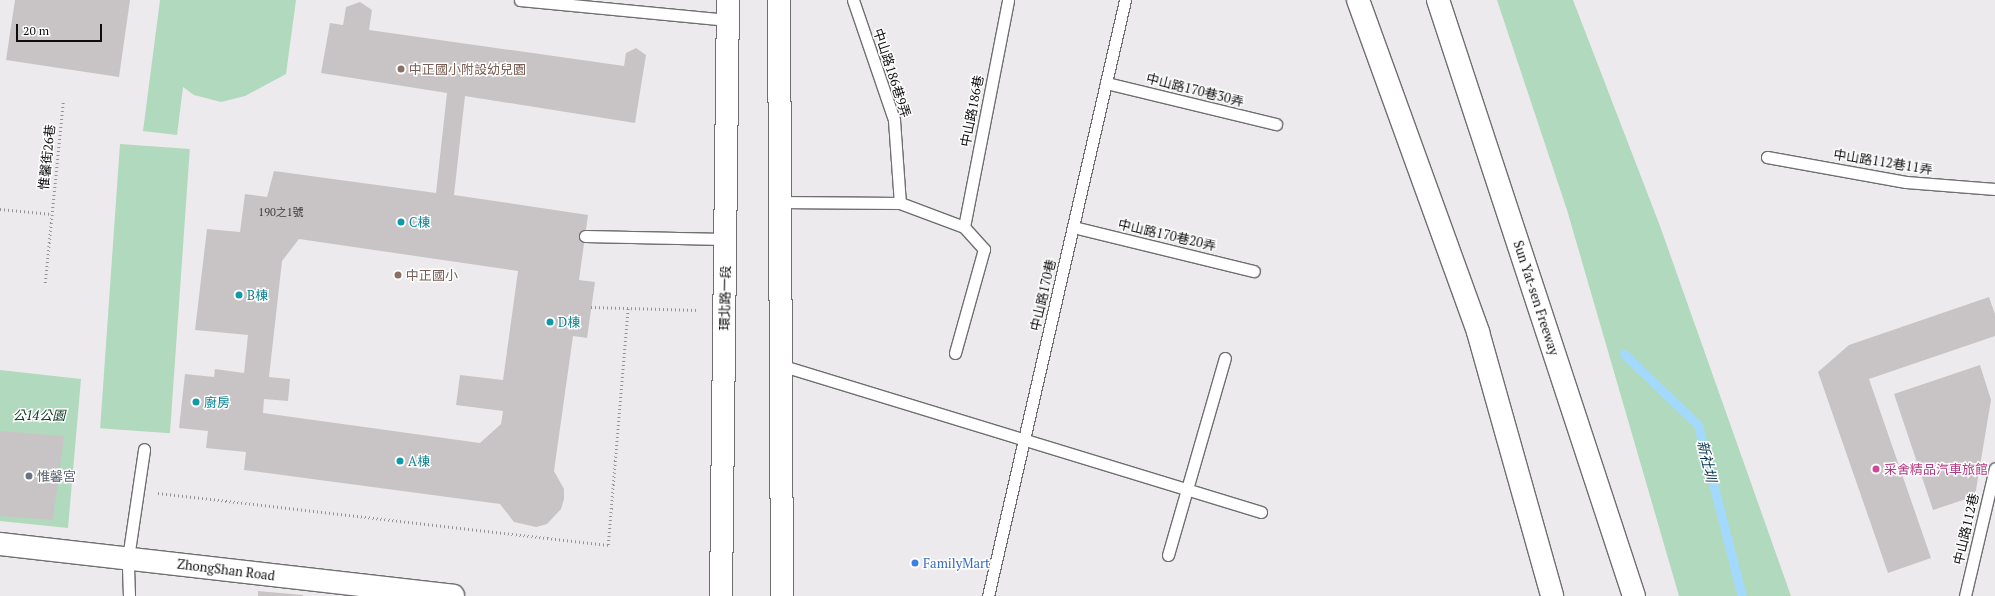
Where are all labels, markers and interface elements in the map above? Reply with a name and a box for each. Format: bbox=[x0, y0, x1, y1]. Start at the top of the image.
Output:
scale bar bbox=[18, 16, 104, 42]
text: 20 m bbox=[23, 23, 49, 38]
street label: 中山路186巷9弄 bbox=[870, 27, 914, 119]
place label: 中正國小附設幼兒園 bbox=[409, 61, 526, 77]
marker: 中正國小附設幼兒園 bbox=[396, 64, 406, 74]
street label: 中山路170巷30弄 bbox=[1145, 70, 1245, 110]
street label: 中山路186巷 bbox=[957, 74, 987, 148]
street label: 惟馨街26巷 bbox=[36, 123, 58, 191]
street label: 中山路112巷11弄 bbox=[1833, 147, 1933, 177]
house number: 190之1號 bbox=[258, 205, 304, 219]
place label: C棟 bbox=[409, 214, 430, 230]
street label: 中山路170巷20弄 bbox=[1117, 216, 1217, 254]
marker: C棟 bbox=[396, 217, 406, 227]
street label: Sun Yat-sen Freeway bbox=[1510, 239, 1562, 357]
street label: 中山路170巷 bbox=[1027, 258, 1059, 332]
street label: 環北路一段 bbox=[717, 265, 733, 331]
place label: 中正國小 bbox=[406, 267, 458, 283]
marker: 中正國小 bbox=[393, 270, 403, 280]
place label: B棟 bbox=[247, 287, 268, 303]
marker: B棟 bbox=[234, 290, 244, 300]
place label: D棟 bbox=[558, 314, 580, 330]
marker: D棟 bbox=[545, 317, 555, 327]
place label: 廚房 bbox=[204, 394, 230, 410]
marker: 廚房 bbox=[191, 397, 201, 407]
park label: 公14公園 bbox=[13, 407, 65, 423]
water label: 新社圳 bbox=[1694, 439, 1720, 483]
place label: A棟 bbox=[408, 453, 430, 469]
marker: A棟 bbox=[395, 456, 405, 466]
place label: 采舍精品汽車旅館 bbox=[1884, 461, 1988, 477]
marker: 采舍精品汽車旅館 bbox=[1871, 464, 1881, 474]
place label: 惟馨宮 bbox=[37, 468, 76, 484]
marker: 惟馨宮 bbox=[24, 471, 34, 481]
street label: 中山路112巷 bbox=[1950, 492, 1982, 566]
place label: FamilyMart bbox=[923, 555, 990, 571]
street label: ZhongShan Road bbox=[176, 556, 276, 584]
marker: FamilyMart bbox=[910, 558, 920, 568]

